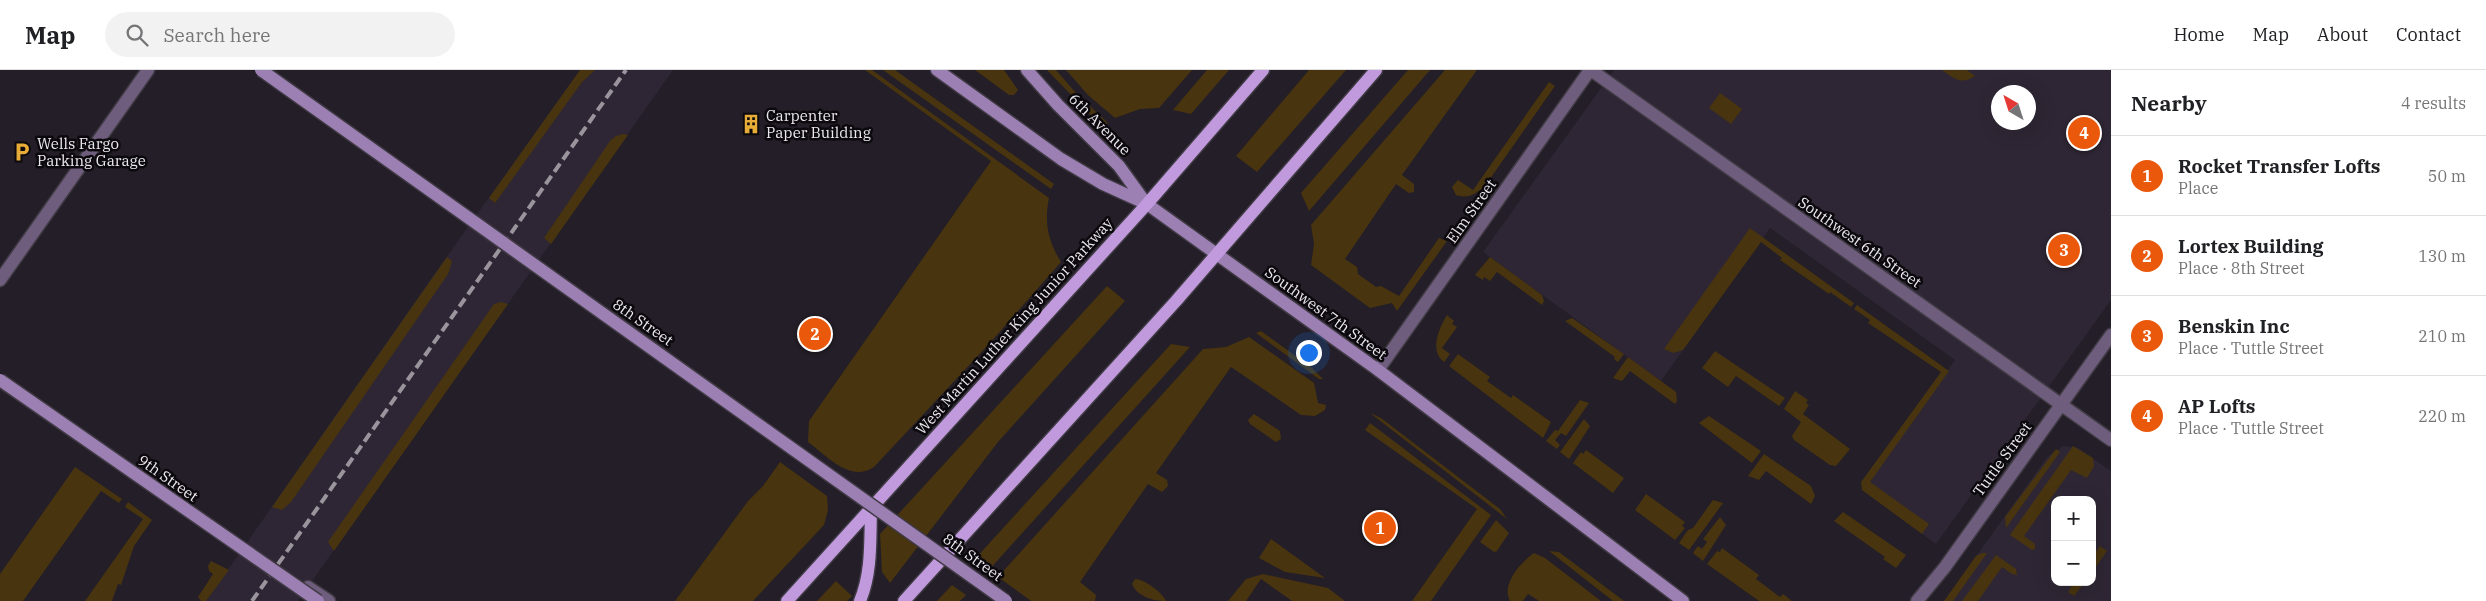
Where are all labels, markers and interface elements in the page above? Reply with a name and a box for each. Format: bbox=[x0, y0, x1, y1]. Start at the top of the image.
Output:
search box bbox=[105, 12, 455, 57]
text: Map bbox=[25, 19, 75, 51]
icon: search bbox=[123, 21, 151, 49]
text: Search here bbox=[163, 23, 270, 47]
text: Home bbox=[2173, 23, 2225, 46]
text: Map bbox=[2253, 23, 2289, 46]
text: About bbox=[2317, 23, 2368, 46]
text: Contact bbox=[2396, 23, 2461, 46]
north arrow bbox=[1991, 85, 2036, 130]
street label: 6th Avenue bbox=[1065, 89, 1135, 159]
text: Nearby bbox=[2131, 89, 2207, 117]
text: 4 results bbox=[2401, 93, 2466, 113]
place label: Carpenter Paper Building bbox=[766, 106, 871, 142]
building icon: Carpenter Paper Building bbox=[740, 113, 762, 135]
pin: 4 bbox=[2068, 114, 2100, 152]
place label: Wells Fargo Parking Garage bbox=[37, 134, 146, 170]
parking icon: Wells Fargo Parking Garage bbox=[11, 141, 33, 163]
text: Rocket Transfer Lofts bbox=[2178, 154, 2381, 178]
text: 1 bbox=[2142, 166, 2152, 186]
text: 50 m bbox=[2428, 166, 2466, 186]
street label: Elm Street bbox=[1442, 175, 1500, 247]
text: Place bbox=[2178, 178, 2218, 198]
street label: Southwest 6th Street bbox=[1795, 192, 1925, 292]
street label: West Martin Luther King Junior Parkway bbox=[911, 213, 1117, 439]
pin: 3 bbox=[2048, 231, 2080, 269]
text: Lortex Building bbox=[2178, 234, 2324, 258]
text: 2 bbox=[2142, 246, 2152, 266]
text: 130 m bbox=[2418, 246, 2466, 266]
text: Place · 8th Street bbox=[2178, 258, 2305, 278]
street label: Southwest 7th Street bbox=[1261, 262, 1391, 364]
street label: 8th Street bbox=[609, 294, 677, 350]
text: Benskin Inc bbox=[2178, 314, 2290, 338]
pin: 2 bbox=[799, 315, 831, 353]
text: 3 bbox=[2142, 326, 2152, 346]
text: 210 m bbox=[2418, 326, 2466, 346]
text: Place · Tuttle Street bbox=[2178, 338, 2324, 358]
your location bbox=[1296, 340, 1322, 366]
text: AP Lofts bbox=[2178, 394, 2256, 418]
text: 4 bbox=[2142, 406, 2152, 426]
text: 220 m bbox=[2418, 406, 2466, 426]
street label: Tuttle Street bbox=[1969, 418, 2035, 500]
text: Place · Tuttle Street bbox=[2178, 418, 2324, 438]
street label: 9th Street bbox=[134, 450, 202, 506]
map controls bbox=[2051, 496, 2096, 586]
button: + bbox=[2051, 496, 2096, 541]
pin: 1 bbox=[1364, 509, 1396, 547]
street label: 8th Street bbox=[939, 529, 1007, 585]
button: − bbox=[2051, 541, 2096, 586]

